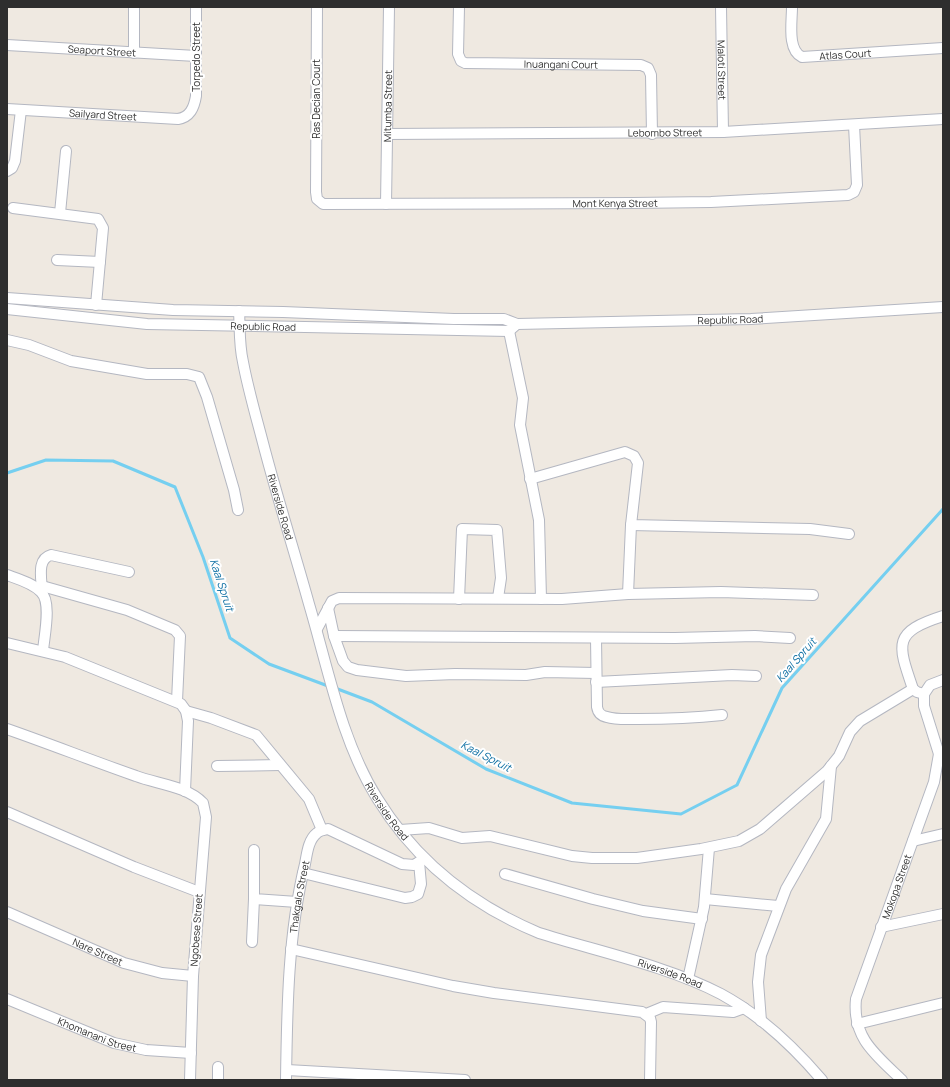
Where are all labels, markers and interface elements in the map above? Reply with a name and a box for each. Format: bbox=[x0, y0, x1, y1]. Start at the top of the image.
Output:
street label: Torpedo Street bbox=[189, 22, 203, 92]
street label: Maloti Street bbox=[715, 40, 729, 100]
street label: Seaport Street bbox=[67, 42, 136, 59]
street label: Atlas Court bbox=[819, 46, 872, 63]
street label: Inuangani Court bbox=[524, 57, 598, 72]
street label: Ras Decian Court bbox=[309, 59, 323, 139]
street label: Mitumba Street bbox=[380, 70, 395, 142]
street label: Sailyard Street bbox=[69, 106, 137, 124]
street label: Lebombo Street bbox=[628, 125, 702, 140]
street label: Mont Kenya Street bbox=[572, 196, 658, 210]
street label: Republic Road bbox=[697, 311, 764, 327]
street label: Republic Road bbox=[230, 319, 296, 334]
street label: Riverside Road bbox=[265, 472, 297, 542]
water label: Kaal Spruit bbox=[207, 557, 238, 614]
water label: Kaal Spruit bbox=[772, 633, 820, 685]
water label: Kaal Spruit bbox=[459, 737, 515, 775]
street label: Riverside Road bbox=[362, 780, 412, 843]
street label: Mokopa Street bbox=[878, 852, 915, 921]
street label: Thakgalo Street bbox=[286, 859, 313, 934]
street label: Ngobese Street bbox=[186, 893, 206, 967]
street label: Nare Street bbox=[71, 935, 125, 969]
street label: Riverside Road bbox=[636, 955, 705, 991]
street label: Khomanani Street bbox=[56, 1014, 138, 1055]

